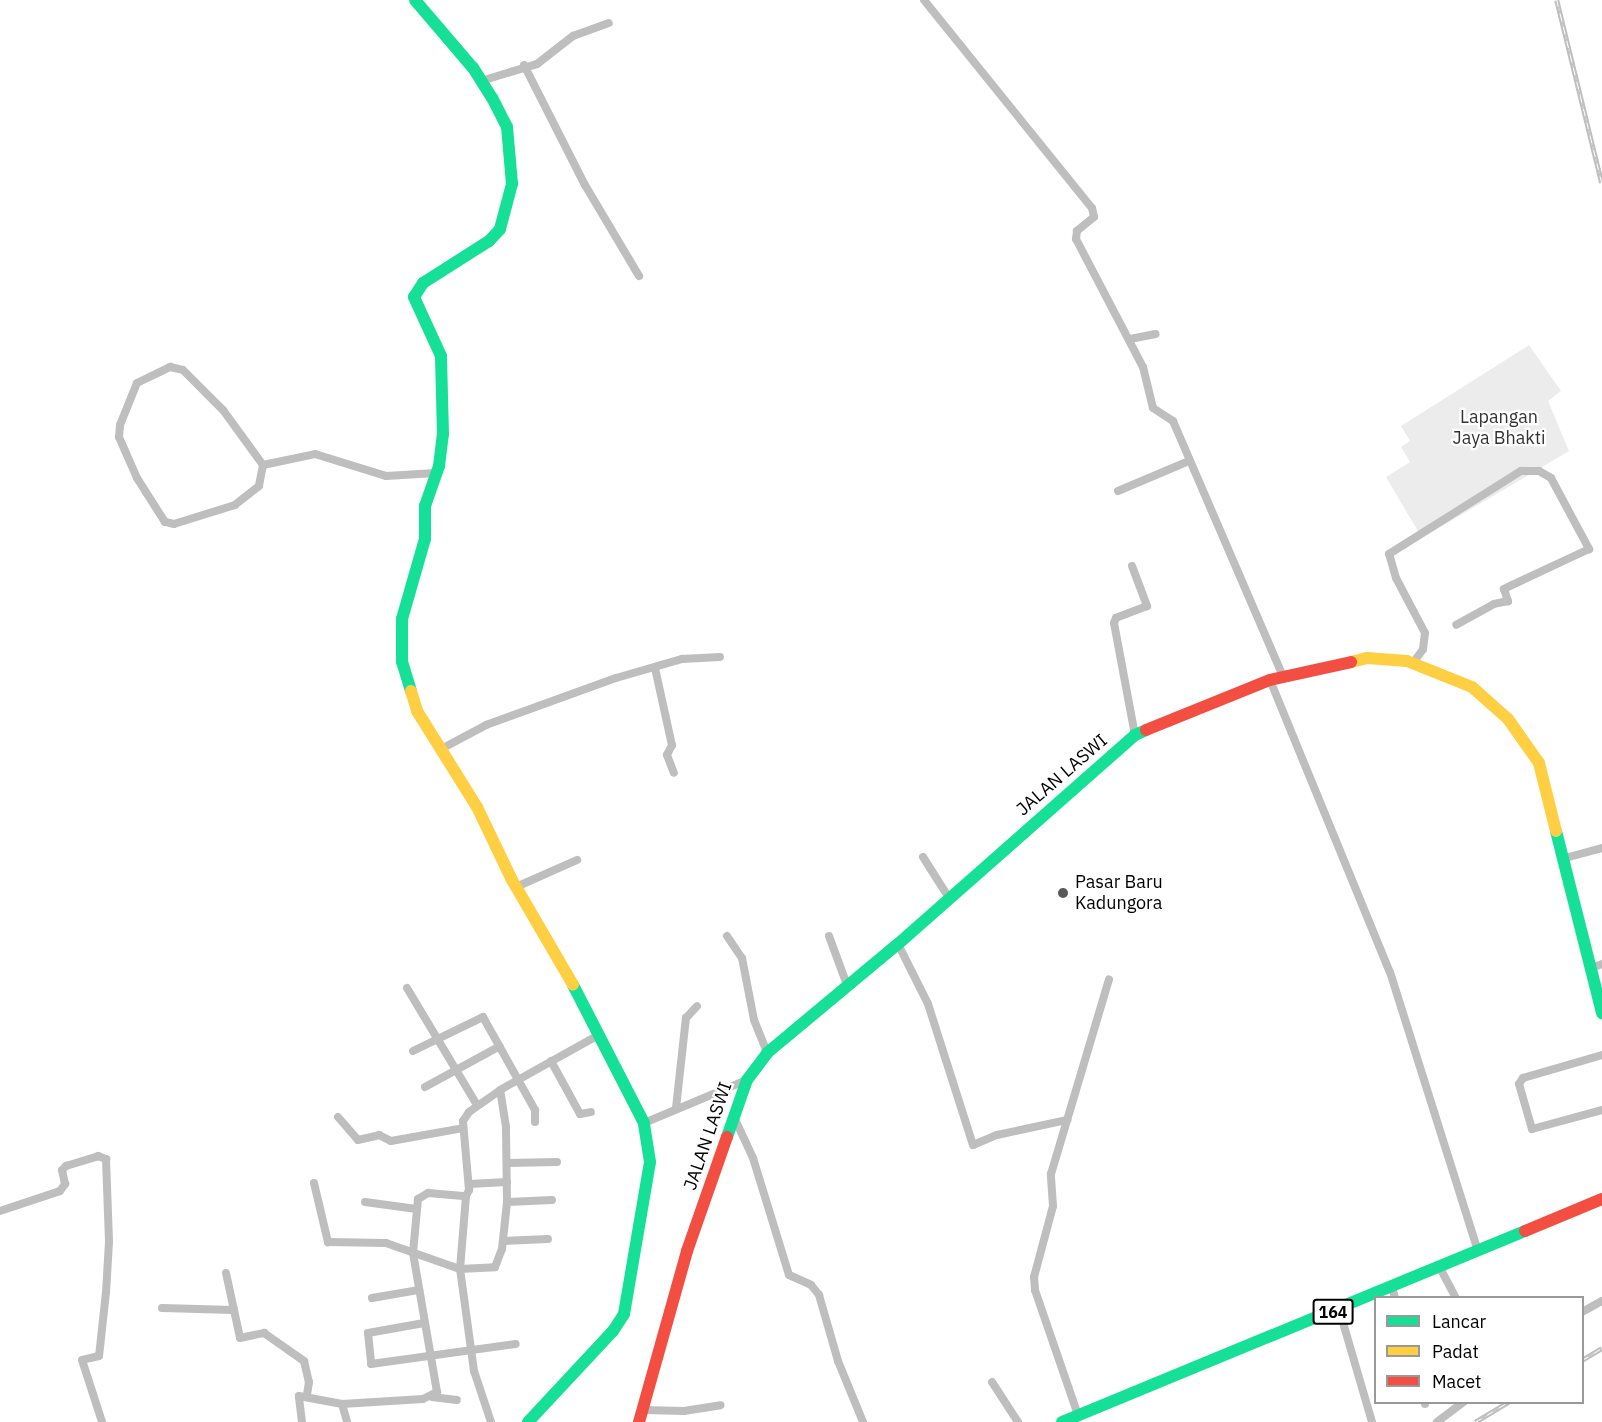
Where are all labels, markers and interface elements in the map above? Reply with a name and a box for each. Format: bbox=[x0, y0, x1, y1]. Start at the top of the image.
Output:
park label: Lapangan Jaya Bhakti bbox=[1452, 407, 1546, 450]
street label: JALAN LASWI bbox=[1012, 730, 1112, 820]
place label: Pasar Baru Kadungora bbox=[1075, 872, 1163, 914]
marker: Pasar Baru Kadungora bbox=[1056, 886, 1070, 900]
street label: JALAN LASWI bbox=[679, 1079, 737, 1193]
legend bbox=[1374, 1296, 1584, 1404]
road number: 164 bbox=[1312, 1299, 1354, 1325]
text: Lancar bbox=[1432, 1310, 1486, 1333]
text: Padat bbox=[1432, 1340, 1479, 1363]
text: Macet bbox=[1432, 1370, 1481, 1393]

